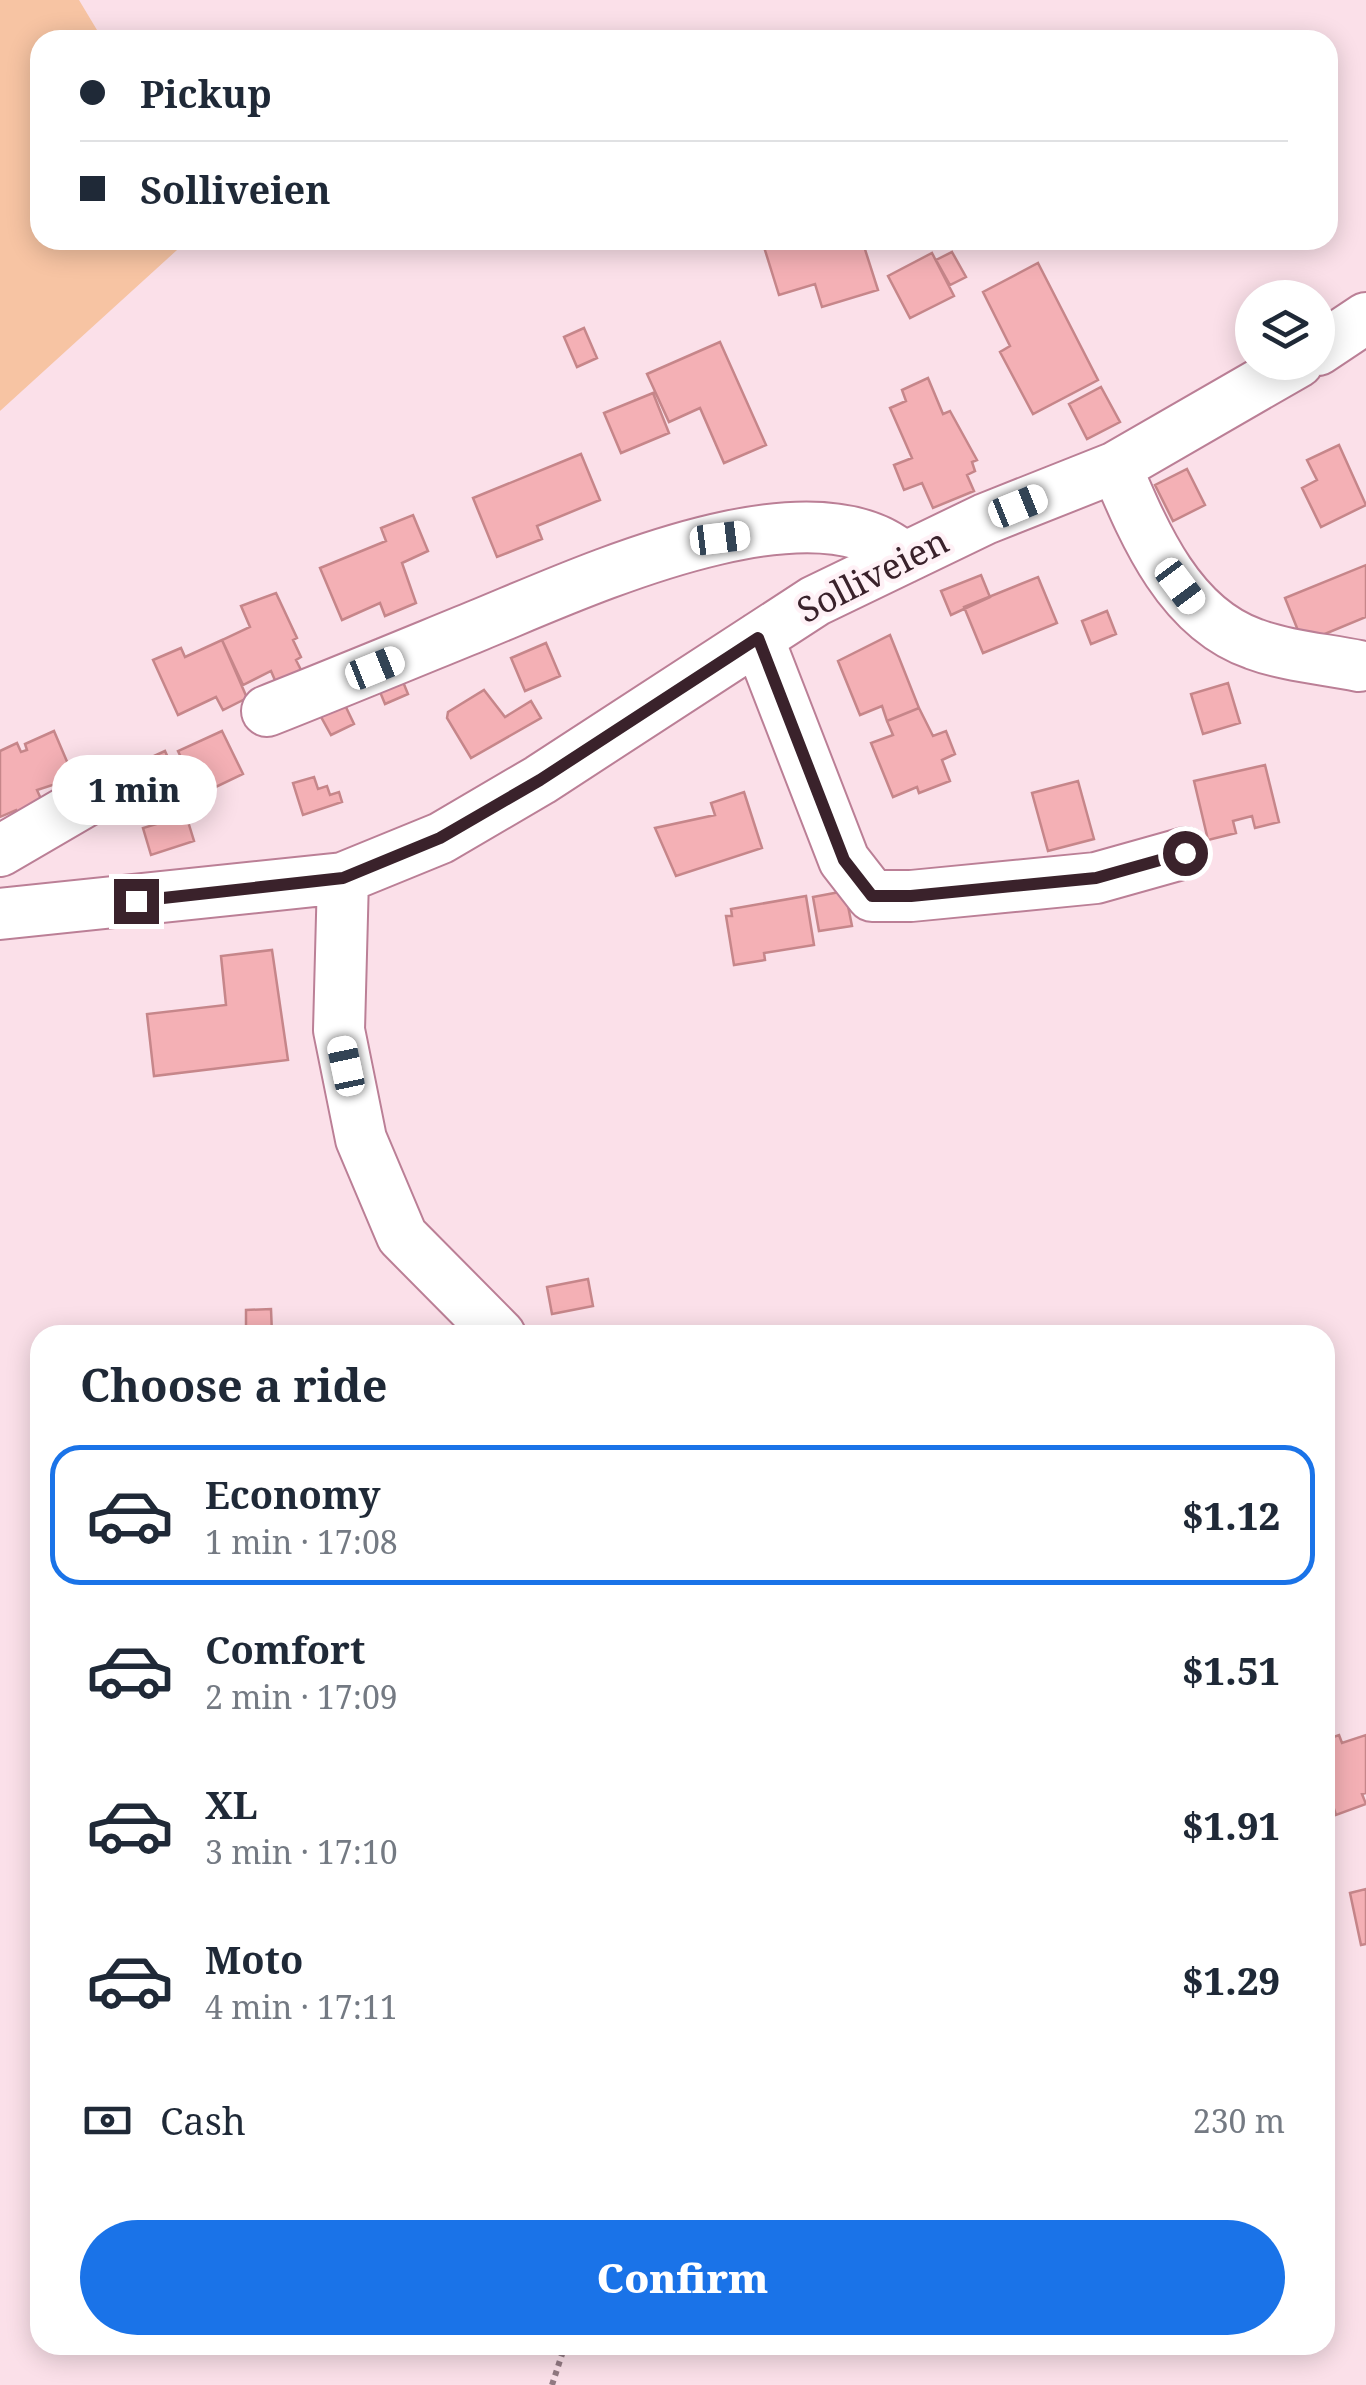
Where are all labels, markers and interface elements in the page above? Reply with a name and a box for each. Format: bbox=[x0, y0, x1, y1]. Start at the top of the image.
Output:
text: Pickup bbox=[140, 67, 272, 119]
text: Solliveien bbox=[140, 163, 331, 215]
map controls bbox=[1235, 280, 1335, 380]
button: layers bbox=[1235, 280, 1335, 380]
car bbox=[985, 481, 1051, 531]
street label: Solliveien bbox=[789, 517, 956, 633]
car bbox=[688, 519, 752, 557]
car bbox=[1150, 553, 1210, 619]
car bbox=[342, 643, 408, 693]
callout: 1 min bbox=[54, 756, 218, 826]
text: 1 min bbox=[89, 768, 180, 811]
route start bbox=[1163, 831, 1208, 876]
route end bbox=[114, 879, 159, 924]
car bbox=[325, 1034, 367, 1098]
text: Choose a ride bbox=[80, 1354, 388, 1415]
text: Economy bbox=[205, 1468, 381, 1520]
icon: car bbox=[85, 1470, 175, 1560]
text: $1.12 bbox=[1182, 1489, 1280, 1541]
text: 1 min · 17:08 bbox=[205, 1520, 398, 1563]
text: Comfort bbox=[205, 1623, 365, 1675]
icon: car bbox=[85, 1625, 175, 1715]
text: $1.51 bbox=[1182, 1644, 1280, 1696]
text: 2 min · 17:09 bbox=[205, 1675, 398, 1718]
text: XL bbox=[205, 1778, 258, 1830]
icon: car bbox=[85, 1780, 175, 1870]
text: $1.91 bbox=[1182, 1799, 1280, 1851]
text: 3 min · 17:10 bbox=[205, 1830, 398, 1873]
text: Moto bbox=[205, 1933, 303, 1985]
icon: car bbox=[85, 1935, 175, 2025]
text: $1.29 bbox=[1182, 1954, 1280, 2006]
text: 4 min · 17:11 bbox=[205, 1985, 398, 2028]
icon: cash bbox=[80, 2093, 135, 2148]
text: Cash bbox=[160, 2094, 246, 2146]
text: 230 m bbox=[1193, 2099, 1285, 2142]
button: Confirm bbox=[80, 2220, 1285, 2335]

